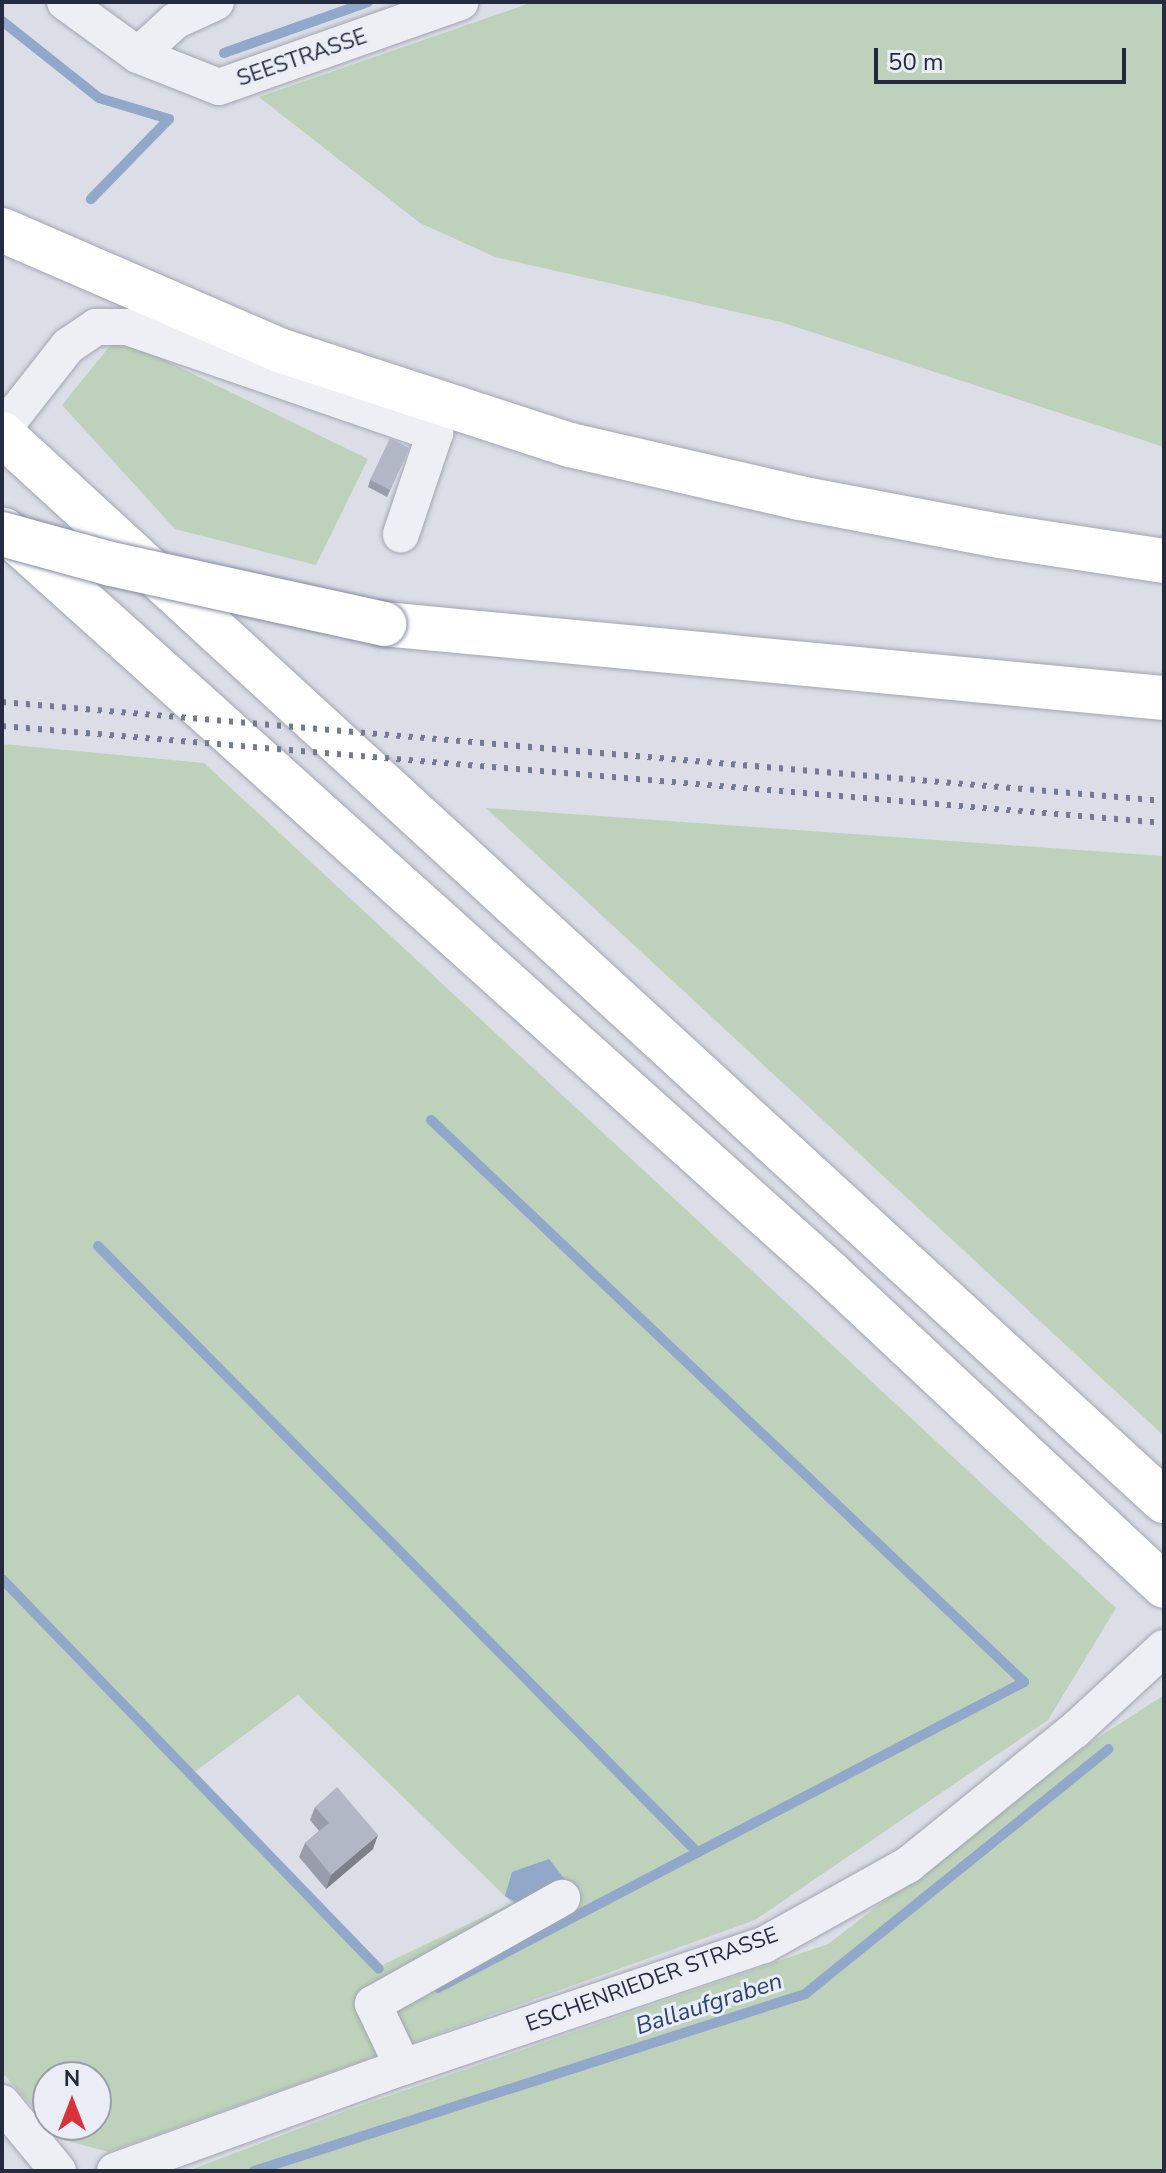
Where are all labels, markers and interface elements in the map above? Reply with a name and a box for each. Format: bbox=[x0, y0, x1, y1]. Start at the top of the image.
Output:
street label: SEESTRASSE bbox=[234, 23, 370, 93]
scale bar bbox=[878, 32, 1130, 82]
text: 50 m bbox=[888, 46, 944, 78]
street label: ESCHENRIEDER STRASSE bbox=[522, 1922, 782, 2038]
water label: Ballaufgraben bbox=[632, 1967, 786, 2041]
north arrow bbox=[32, 2061, 112, 2141]
text: N bbox=[64, 2064, 80, 2094]

